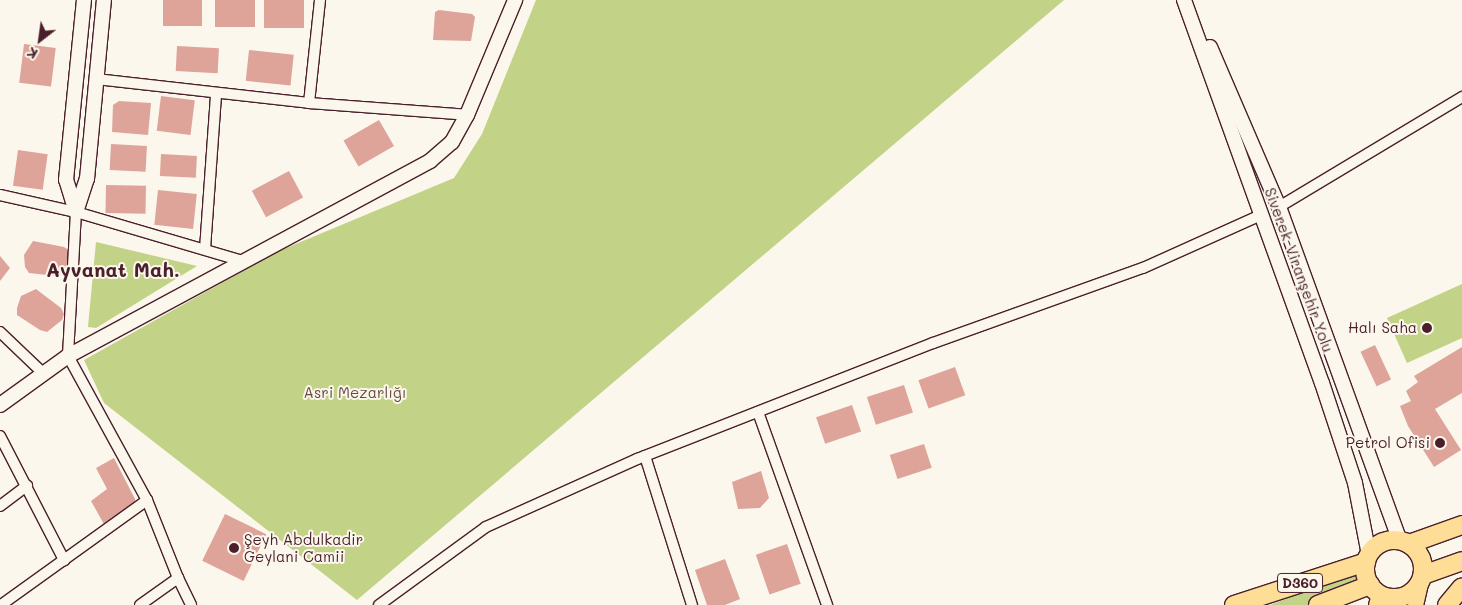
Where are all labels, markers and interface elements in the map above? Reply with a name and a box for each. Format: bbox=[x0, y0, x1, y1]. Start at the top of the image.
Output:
north arrow bbox=[15, 15, 65, 65]
text: K bbox=[24, 43, 41, 64]
street label: Siverek-Viranşehir Yolu bbox=[1261, 185, 1337, 355]
district label: Ayvanat Mah. bbox=[46, 257, 180, 281]
place label: Halı Saha bbox=[1348, 319, 1417, 337]
marker: Halı Saha bbox=[1421, 322, 1433, 334]
park label: Asri Mezarlığı bbox=[304, 384, 406, 402]
place label: Petrol Ofisi bbox=[1346, 434, 1430, 452]
marker: Petrol Ofisi bbox=[1434, 437, 1446, 449]
place label: Şeyh Abdulkadir Geylani Camii bbox=[244, 530, 363, 565]
marker: Şeyh Abdulkadir Geylani Camii bbox=[228, 542, 240, 554]
road number: D360 bbox=[1276, 572, 1324, 594]

